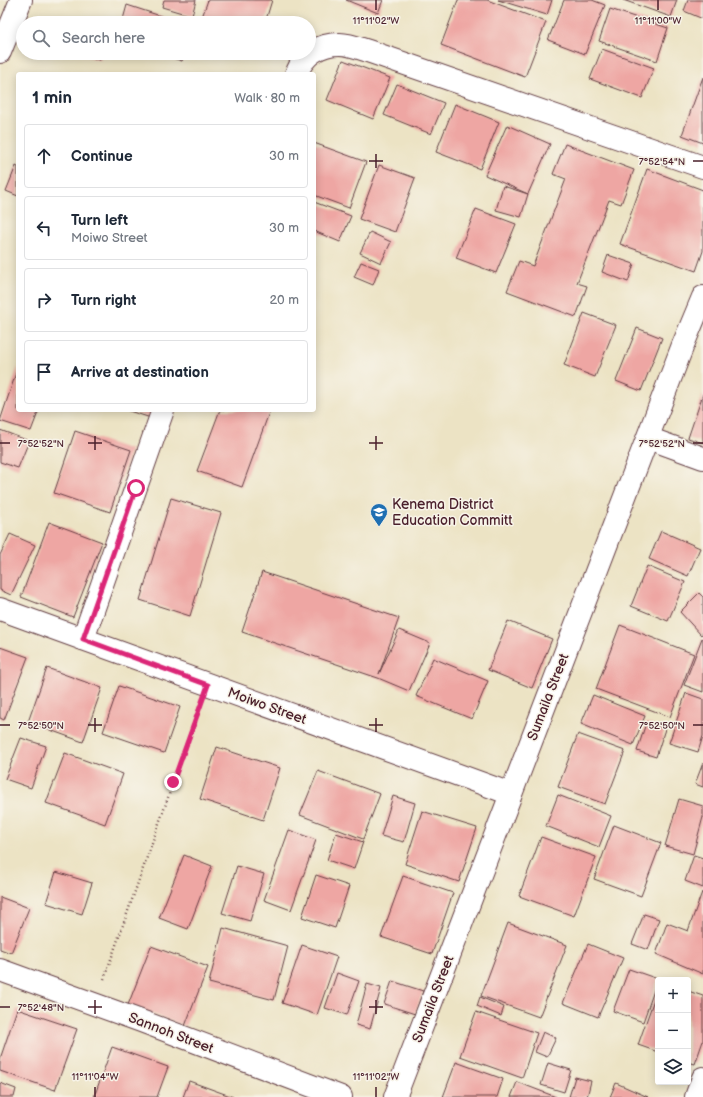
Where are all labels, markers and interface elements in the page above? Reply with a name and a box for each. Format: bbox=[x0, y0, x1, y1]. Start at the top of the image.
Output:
text: 11°11'02"W bbox=[353, 15, 399, 27]
text: 11°11'00"W bbox=[635, 15, 681, 27]
search box bbox=[16, 16, 316, 60]
icon: search bbox=[30, 27, 52, 49]
text: Search here bbox=[62, 29, 145, 48]
text: 1 min bbox=[32, 88, 72, 108]
text: Walk · 80 m bbox=[234, 90, 300, 106]
icon: ahead bbox=[33, 145, 55, 167]
text: Continue bbox=[71, 147, 133, 166]
text: 30 m bbox=[269, 148, 299, 164]
text: 7°52'54"N bbox=[639, 156, 685, 168]
text: Turn left bbox=[71, 211, 128, 230]
icon: left bbox=[33, 217, 55, 239]
text: 30 m bbox=[269, 220, 299, 236]
text: Moiwo Street bbox=[71, 230, 148, 246]
icon: right bbox=[33, 289, 55, 311]
text: Turn right bbox=[71, 291, 136, 310]
text: 20 m bbox=[269, 292, 299, 308]
icon: arrive bbox=[33, 361, 55, 383]
text: Arrive at destination bbox=[71, 363, 209, 382]
text: 7°52'52"N bbox=[18, 438, 64, 450]
text: 7°52'52"N bbox=[639, 438, 685, 450]
route start bbox=[127, 479, 145, 497]
place label: Kenema District Education Committ bbox=[392, 496, 513, 529]
school or university icon: Kenema District Education Committ bbox=[369, 502, 389, 527]
street label: Sumaila Street bbox=[524, 650, 573, 743]
street label: Moiwo Street bbox=[225, 684, 309, 728]
text: 7°52'50"N bbox=[18, 720, 64, 732]
text: 7°52'50"N bbox=[639, 720, 685, 732]
route end bbox=[164, 773, 182, 791]
street label: Sumaila Street bbox=[409, 952, 458, 1045]
map controls bbox=[655, 977, 691, 1085]
button: + bbox=[655, 977, 691, 1013]
text: 7°52'48"N bbox=[18, 1002, 64, 1014]
street label: Sannoh Street bbox=[126, 1009, 217, 1057]
button: − bbox=[655, 1013, 691, 1049]
button: layers bbox=[655, 1049, 691, 1085]
text: 11°11'04"W bbox=[71, 1071, 119, 1083]
text: 11°11'02"W bbox=[353, 1071, 399, 1083]

